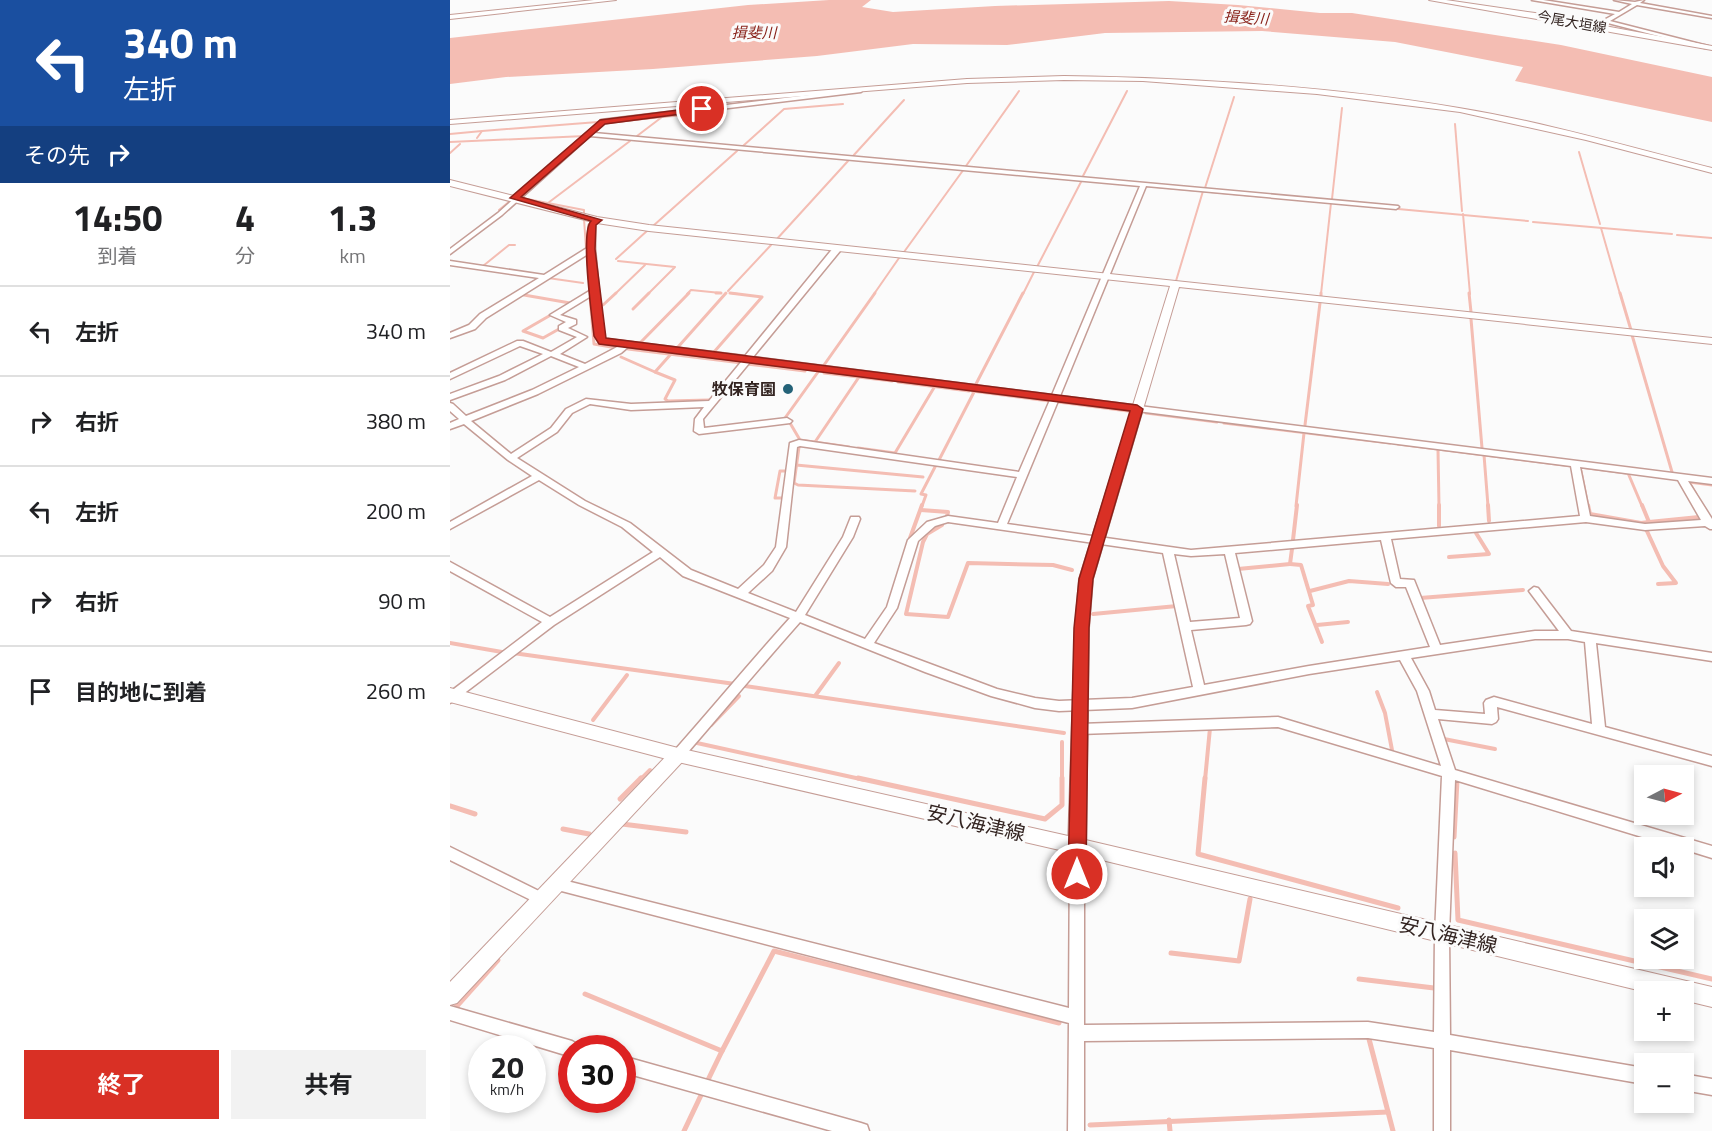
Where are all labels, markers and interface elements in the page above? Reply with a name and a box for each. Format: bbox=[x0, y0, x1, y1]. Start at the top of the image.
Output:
water label: 揖斐川 bbox=[1223, 4, 1271, 31]
street label: 今尾大垣線 bbox=[1536, 5, 1608, 38]
text: 340 m bbox=[123, 10, 238, 74]
water label: 揖斐川 bbox=[731, 21, 778, 44]
icon: left bbox=[24, 24, 102, 102]
text: 左折 bbox=[123, 68, 177, 109]
pin bbox=[676, 83, 727, 134]
icon: arrive bbox=[685, 92, 718, 125]
text: その先 bbox=[24, 138, 90, 172]
icon: right bbox=[102, 138, 135, 171]
text: 14:50 bbox=[73, 190, 162, 245]
text: 4 bbox=[235, 190, 255, 245]
text: 1.3 bbox=[328, 190, 377, 245]
text: 到着 bbox=[98, 240, 138, 271]
text: 分 bbox=[235, 240, 255, 271]
text: km bbox=[339, 240, 366, 271]
text: 340 m bbox=[366, 314, 426, 348]
icon: left bbox=[24, 315, 57, 348]
text: 左折 bbox=[75, 315, 119, 349]
place label: 牧保育園 bbox=[712, 377, 776, 401]
marker: 牧保育園 bbox=[781, 382, 795, 396]
text: 380 m bbox=[366, 404, 426, 438]
icon: right bbox=[24, 405, 57, 438]
text: 右折 bbox=[75, 405, 119, 439]
text: 200 m bbox=[366, 494, 426, 528]
icon: left bbox=[24, 495, 57, 528]
text: 左折 bbox=[75, 495, 119, 529]
text: 90 m bbox=[378, 584, 426, 618]
icon: right bbox=[24, 585, 57, 618]
text: 右折 bbox=[75, 585, 119, 619]
text: 260 m bbox=[366, 674, 426, 708]
icon: arrive bbox=[24, 675, 57, 708]
text: 目的地に到着 bbox=[75, 675, 207, 709]
north arrow bbox=[1634, 765, 1694, 825]
map controls bbox=[1634, 765, 1694, 1113]
street label: 安八海津線 bbox=[924, 796, 1028, 849]
button: sound bbox=[1634, 837, 1694, 897]
position arrow bbox=[1045, 842, 1109, 906]
street label: 安八海津線 bbox=[1396, 908, 1500, 961]
button: layers bbox=[1634, 909, 1694, 969]
button: + bbox=[1634, 981, 1694, 1041]
speed limit sign: 30 bbox=[558, 1035, 636, 1113]
text: 20 bbox=[490, 1044, 524, 1090]
button: 終了 bbox=[24, 1050, 219, 1119]
button: 共有 bbox=[231, 1050, 426, 1119]
button: − bbox=[1634, 1053, 1694, 1113]
text: km/h bbox=[490, 1078, 524, 1101]

